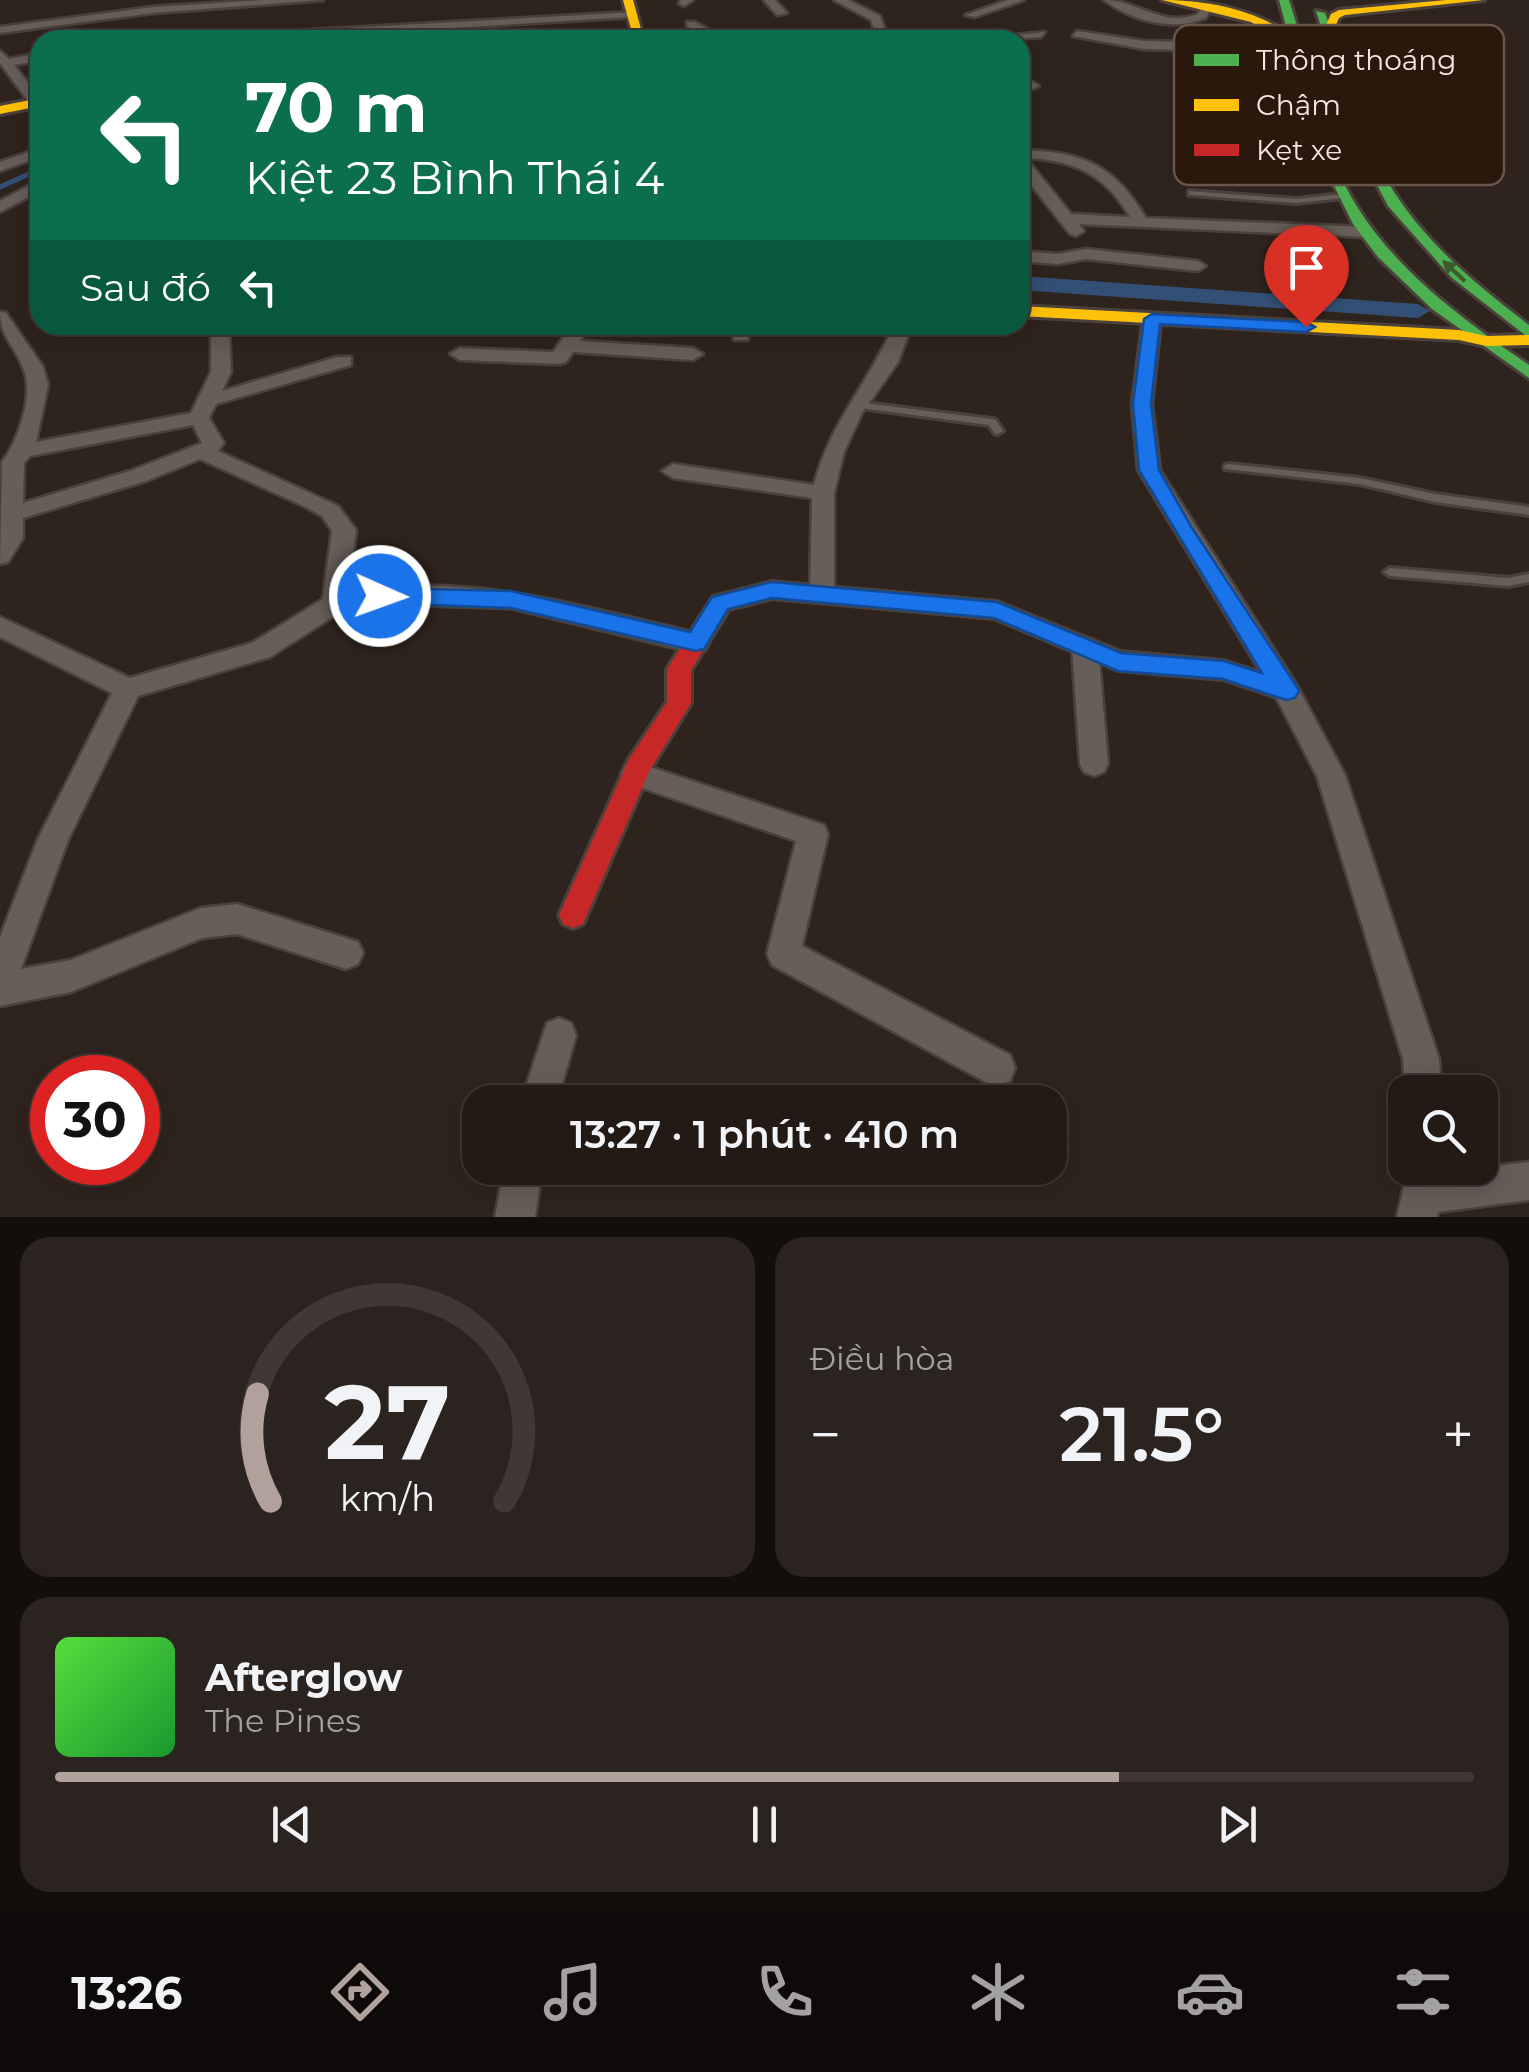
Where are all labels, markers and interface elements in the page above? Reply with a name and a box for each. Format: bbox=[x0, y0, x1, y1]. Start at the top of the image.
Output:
legend bbox=[1174, 25, 1504, 185]
text: Thông thoáng bbox=[1256, 43, 1456, 77]
text: 70 m bbox=[245, 64, 428, 150]
icon: left bbox=[80, 70, 210, 200]
text: Chậm bbox=[1256, 88, 1341, 122]
text: Kẹt xe bbox=[1256, 133, 1342, 167]
text: Kiệt 23 Bình Thái 4 bbox=[245, 150, 664, 205]
pin bbox=[1264, 225, 1349, 328]
icon: arrive bbox=[1279, 240, 1334, 295]
icon: left bbox=[231, 260, 286, 315]
one-way arrow bbox=[1442, 260, 1466, 283]
text: Sau đó bbox=[80, 264, 211, 311]
position arrow bbox=[328, 544, 432, 648]
speed limit sign: 30 bbox=[30, 1055, 160, 1185]
map controls bbox=[1388, 1075, 1498, 1185]
button: search bbox=[1388, 1075, 1498, 1185]
text: 13:27 · 1 phút · 410 m bbox=[570, 1111, 959, 1158]
text: Điều hòa bbox=[810, 1339, 954, 1378]
text: 27 bbox=[324, 1358, 450, 1485]
text: 21.5° bbox=[1059, 1388, 1224, 1480]
text: − bbox=[810, 1401, 841, 1468]
text: + bbox=[1442, 1401, 1474, 1468]
text: km/h bbox=[340, 1476, 435, 1520]
text: Afterglow bbox=[205, 1654, 403, 1701]
text: The Pines bbox=[205, 1701, 361, 1740]
icon: previous bbox=[264, 1797, 319, 1852]
icon: pause bbox=[737, 1797, 792, 1852]
icon: next bbox=[1210, 1797, 1265, 1852]
icon: directions bbox=[325, 1957, 395, 2027]
icon: music bbox=[538, 1957, 608, 2027]
icon: phone bbox=[750, 1957, 820, 2027]
icon: climate bbox=[963, 1957, 1033, 2027]
icon: car bbox=[1175, 1957, 1245, 2027]
icon: filters bbox=[1388, 1957, 1458, 2027]
text: 13:26 bbox=[71, 1965, 183, 2020]

